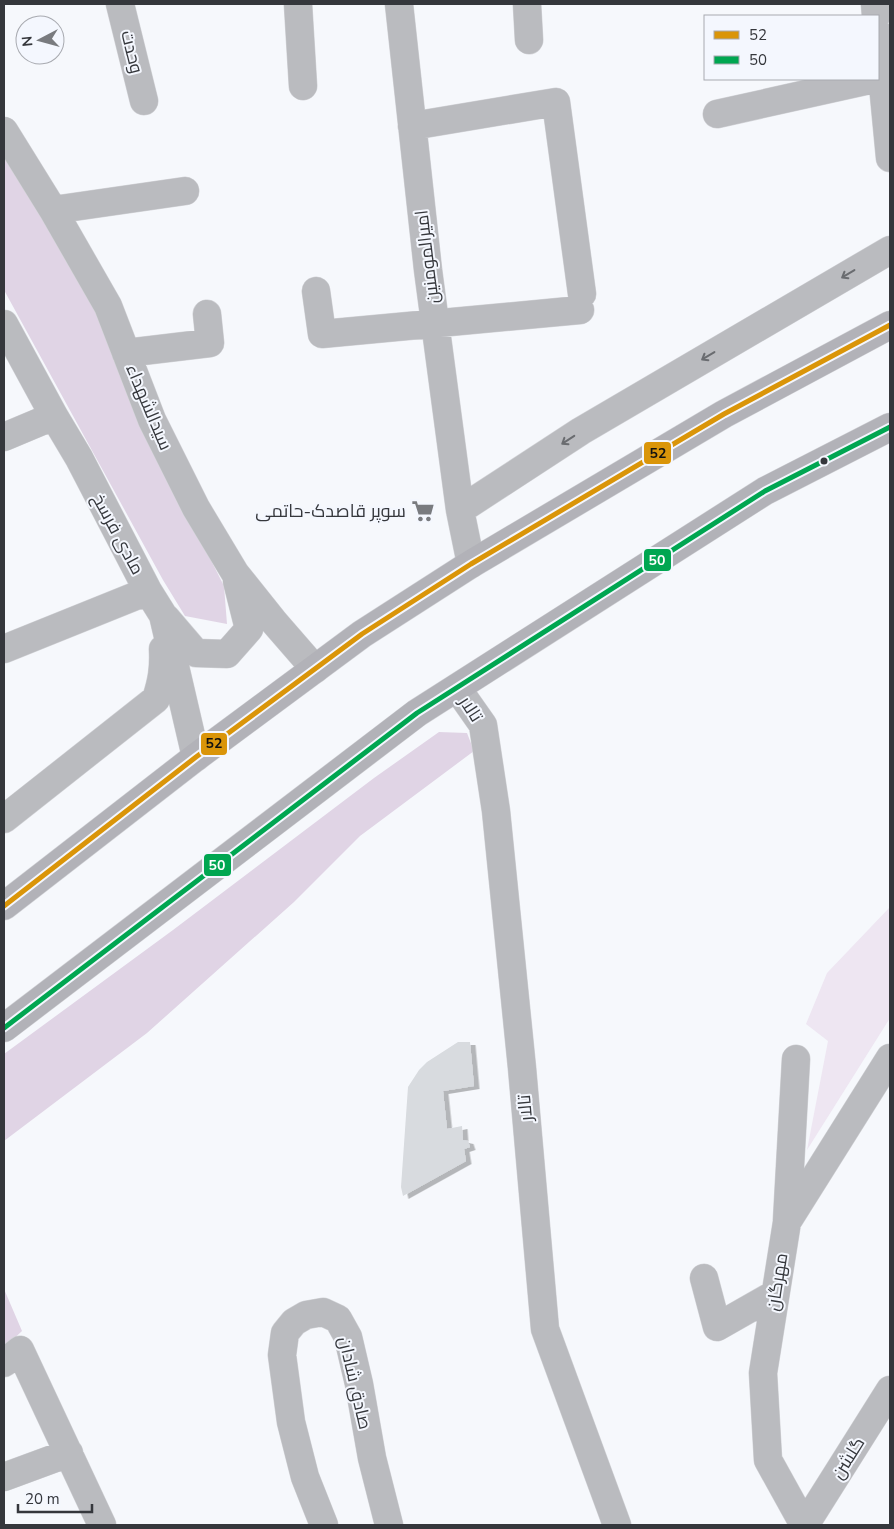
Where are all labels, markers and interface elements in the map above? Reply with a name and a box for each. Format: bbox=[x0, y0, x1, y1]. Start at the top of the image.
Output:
north arrow bbox=[15, 15, 65, 65]
legend bbox=[704, 15, 879, 80]
text: 52 bbox=[749, 25, 767, 45]
street label: وحدت bbox=[115, 28, 149, 76]
text: N bbox=[18, 35, 38, 48]
text: 50 bbox=[749, 50, 767, 70]
street label: امیرالمومنین bbox=[409, 209, 445, 305]
one-way arrow bbox=[841, 269, 856, 279]
one-way arrow bbox=[701, 352, 716, 362]
street label: سیدالشهداء bbox=[120, 360, 178, 454]
one-way arrow bbox=[562, 435, 576, 445]
line badge: 52 bbox=[643, 441, 672, 465]
text: 52 bbox=[650, 444, 666, 463]
unlabelled marker bbox=[819, 456, 829, 466]
street label: مادی فرسخ bbox=[87, 489, 149, 579]
supermarket icon: سوپر قاصدک-حاتمی bbox=[410, 498, 436, 524]
place label: سوپر قاصدک-حاتمی bbox=[255, 499, 406, 523]
line badge: 50 bbox=[643, 548, 672, 572]
text: 50 bbox=[649, 551, 665, 570]
street label: تالار bbox=[453, 691, 488, 727]
line badge: 52 bbox=[200, 732, 228, 756]
text: 52 bbox=[206, 734, 222, 753]
line badge: 50 bbox=[203, 853, 232, 877]
text: 50 bbox=[209, 856, 225, 875]
street label: تالار bbox=[512, 1094, 538, 1123]
street label: مهرگان bbox=[761, 1251, 793, 1313]
street label: صادق شادان bbox=[333, 1334, 377, 1432]
street label: گلشن bbox=[826, 1432, 870, 1484]
scale bar bbox=[18, 1482, 91, 1514]
text: 20 m bbox=[25, 1489, 60, 1509]

